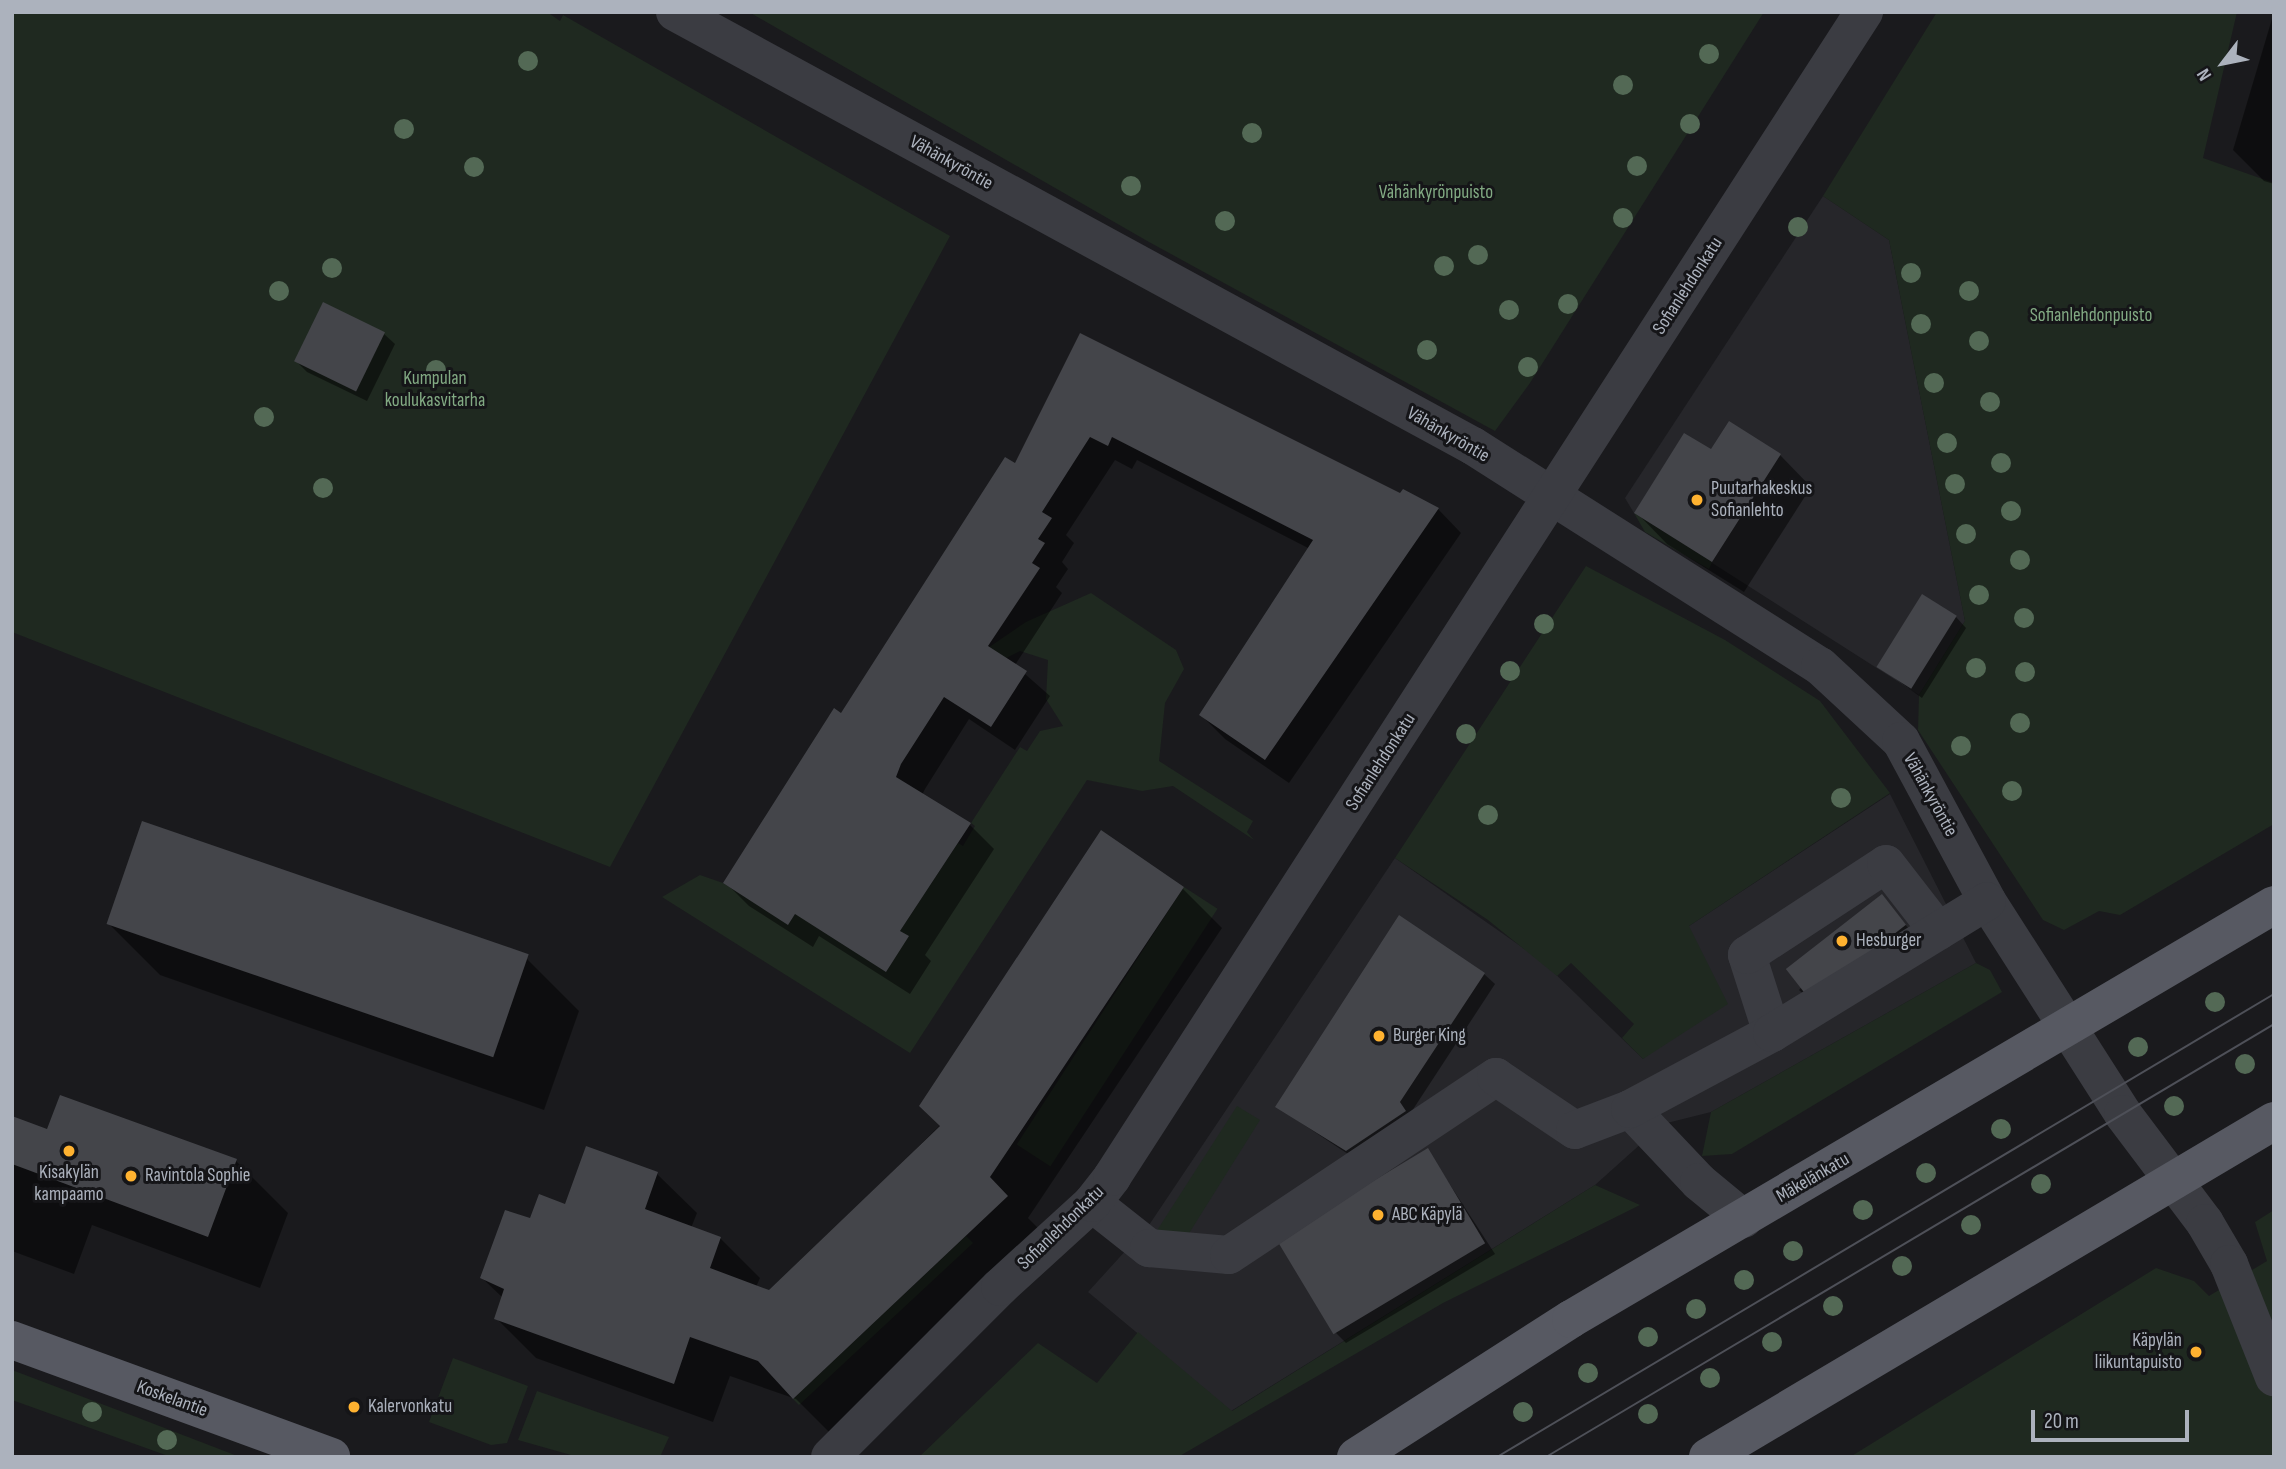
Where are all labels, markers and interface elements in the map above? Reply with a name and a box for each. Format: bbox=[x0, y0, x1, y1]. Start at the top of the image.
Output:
north arrow bbox=[2188, 28, 2258, 98]
text: N bbox=[2192, 64, 2217, 85]
street label: Vähänkyröntie bbox=[905, 131, 997, 195]
park label: Vähänkyrönpuisto bbox=[1379, 182, 1493, 204]
street label: Sofianlehdonkatu bbox=[1648, 233, 1728, 339]
park label: Sofianlehdonpuisto bbox=[2030, 305, 2152, 327]
park label: Kumpulan koulukasvitarha bbox=[385, 368, 485, 412]
street label: Vähänkyröntie bbox=[1403, 402, 1493, 468]
place label: Puutarhakeskus Sofianlehto bbox=[1711, 478, 1812, 522]
marker: Puutarhakeskus Sofianlehto bbox=[1689, 492, 1705, 508]
street label: Sofianlehdonkatu bbox=[1341, 709, 1421, 815]
street label: Vähänkyröntie bbox=[1898, 749, 1962, 841]
place label: Hesburger bbox=[1856, 930, 1921, 952]
marker: Hesburger bbox=[1834, 933, 1850, 949]
place label: Burger King bbox=[1393, 1025, 1466, 1047]
marker: Burger King bbox=[1371, 1028, 1387, 1044]
marker: Kisakylän kampaamo bbox=[61, 1143, 77, 1159]
street label: Mäkelänkatu bbox=[1772, 1148, 1854, 1208]
place label: Kisakylän kampaamo bbox=[34, 1162, 104, 1206]
place label: Ravintola Sophie bbox=[145, 1165, 250, 1187]
marker: Ravintola Sophie bbox=[123, 1168, 139, 1184]
street label: Sofianlehdonkatu bbox=[1013, 1181, 1109, 1275]
place label: ABC Käpylä bbox=[1392, 1204, 1463, 1226]
marker: ABC Käpylä bbox=[1370, 1207, 1386, 1223]
place label: Käpylän liikuntapuisto bbox=[2095, 1330, 2182, 1374]
marker: Käpylän liikuntapuisto bbox=[2188, 1344, 2204, 1360]
street label: Koskelantie bbox=[133, 1376, 211, 1422]
place label: Kalervonkatu bbox=[368, 1396, 452, 1418]
scale bar bbox=[2034, 1396, 2192, 1440]
marker: Kalervonkatu bbox=[346, 1399, 362, 1415]
text: 20 m bbox=[2044, 1409, 2079, 1434]

